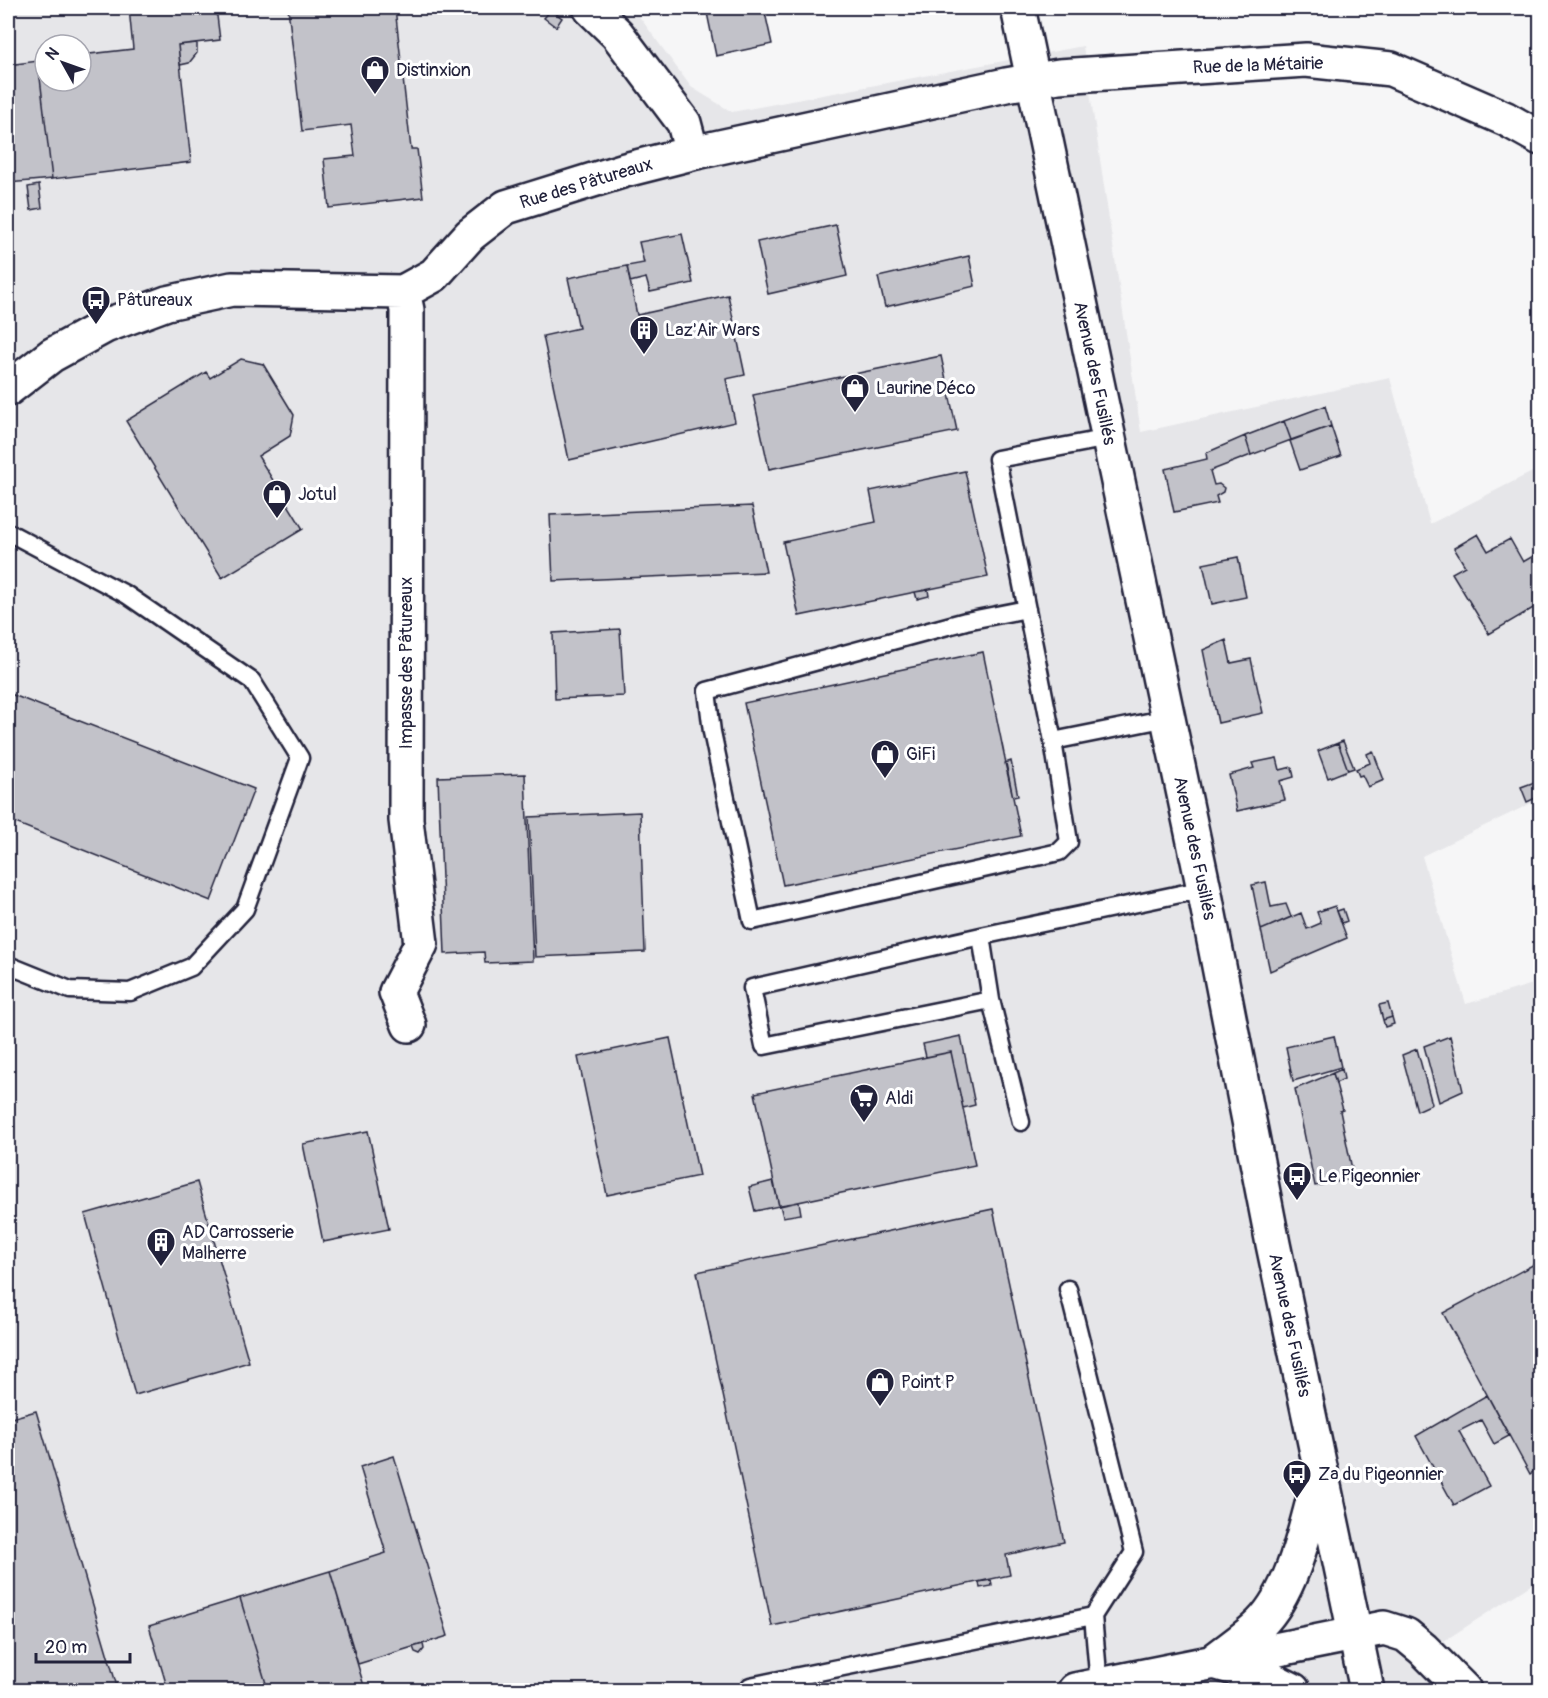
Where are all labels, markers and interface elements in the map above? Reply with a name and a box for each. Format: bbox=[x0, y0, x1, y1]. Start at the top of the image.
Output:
north arrow bbox=[33, 33, 93, 93]
text: N bbox=[41, 43, 64, 65]
street label: Rue de la Métairie bbox=[1192, 52, 1324, 79]
shop icon: Distinxion bbox=[359, 54, 391, 96]
place label: Distinxion bbox=[396, 59, 471, 82]
street label: Rue des Pâtureaux bbox=[517, 152, 655, 215]
bus stop icon: Pâtureaux bbox=[80, 284, 112, 326]
place label: Pâtureaux bbox=[117, 289, 193, 312]
street label: Avenue des Fusillés bbox=[1068, 299, 1121, 447]
building icon: Laz'Air Wars bbox=[628, 314, 660, 356]
place label: Laz'Air Wars bbox=[665, 319, 760, 342]
shop icon: Laurine Déco bbox=[839, 372, 871, 414]
place label: Laurine Déco bbox=[876, 377, 976, 400]
shop icon: Jotul bbox=[261, 478, 293, 520]
place label: Jotul bbox=[298, 483, 337, 506]
street label: Impasse des Pâtureaux bbox=[395, 577, 418, 749]
shop icon: GiFi bbox=[869, 738, 901, 780]
place label: GiFi bbox=[906, 743, 935, 766]
street label: Avenue des Fusillés bbox=[1168, 774, 1221, 922]
supermarket icon: Aldi bbox=[848, 1082, 880, 1124]
place label: Aldi bbox=[885, 1087, 913, 1110]
bus stop icon: Le Pigeonnier bbox=[1281, 1160, 1313, 1202]
place label: Le Pigeonnier bbox=[1318, 1165, 1421, 1188]
place label: AD Carrosserie Malherre bbox=[182, 1221, 294, 1265]
building icon: AD Carrosserie Malherre bbox=[145, 1226, 177, 1268]
street label: Avenue des Fusillés bbox=[1263, 1251, 1316, 1399]
shop icon: Point P bbox=[864, 1366, 896, 1408]
place label: Point P bbox=[901, 1371, 955, 1394]
bus stop icon: Za du Pigeonnier bbox=[1281, 1458, 1313, 1500]
place label: Za du Pigeonnier bbox=[1318, 1463, 1444, 1486]
scale bar bbox=[36, 1626, 130, 1664]
text: 20 m bbox=[45, 1636, 87, 1659]

